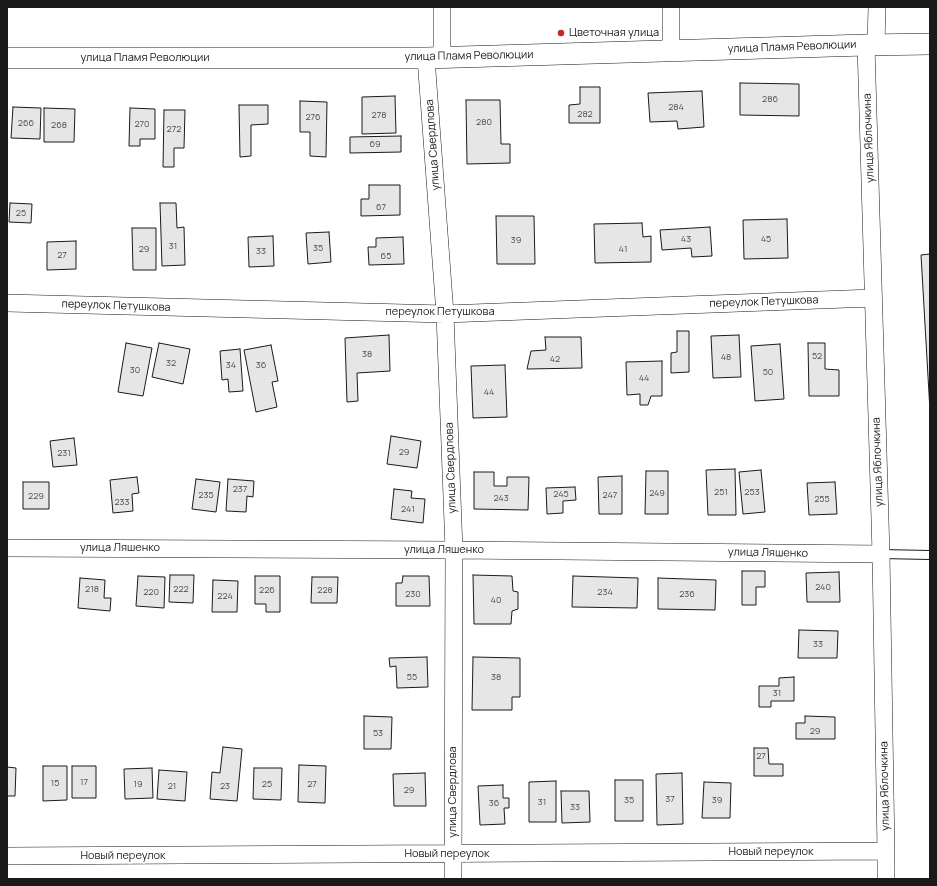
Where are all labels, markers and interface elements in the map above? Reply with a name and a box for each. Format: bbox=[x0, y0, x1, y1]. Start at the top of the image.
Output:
place label: Цветочная улица bbox=[569, 26, 659, 40]
marker: Цветочная улица bbox=[556, 28, 566, 38]
street label: улица Пламя Революции bbox=[727, 38, 857, 56]
street label: улица Пламя Революции bbox=[404, 48, 534, 64]
street label: улица Пламя Революции bbox=[80, 51, 210, 65]
street label: улица Яблочкина bbox=[861, 93, 877, 183]
house number: 286 bbox=[762, 94, 778, 104]
street label: улица Свердлова bbox=[423, 99, 443, 191]
house number: 284 bbox=[668, 102, 684, 112]
house number: 282 bbox=[577, 109, 593, 119]
house number: 278 bbox=[372, 110, 386, 120]
house number: 276 bbox=[305, 112, 321, 122]
house number: 280 bbox=[476, 117, 492, 127]
house number: 266 bbox=[18, 118, 34, 128]
house number: 270 bbox=[134, 119, 150, 129]
house number: 268 bbox=[51, 120, 67, 130]
house number: 272 bbox=[167, 124, 181, 134]
house number: 69 bbox=[369, 139, 381, 149]
house number: 67 bbox=[376, 202, 386, 212]
house number: 25 bbox=[16, 208, 26, 218]
house number: 43 bbox=[681, 234, 691, 244]
house number: 45 bbox=[761, 234, 771, 244]
house number: 39 bbox=[511, 235, 521, 245]
house number: 31 bbox=[169, 241, 177, 251]
house number: 35 bbox=[313, 243, 323, 253]
house number: 29 bbox=[139, 244, 149, 254]
house number: 41 bbox=[619, 244, 627, 254]
house number: 33 bbox=[256, 246, 266, 256]
house number: 27 bbox=[57, 250, 67, 260]
house number: 65 bbox=[381, 251, 391, 261]
street label: переулок Петушкова bbox=[709, 294, 819, 310]
street label: переулок Петушкова bbox=[61, 298, 171, 314]
street label: переулок Петушкова bbox=[385, 305, 495, 319]
house number: 38 bbox=[362, 349, 372, 359]
house number: 52 bbox=[812, 351, 822, 361]
house number: 48 bbox=[721, 352, 731, 362]
house number: 42 bbox=[550, 354, 560, 364]
house number: 32 bbox=[166, 358, 176, 368]
house number: 34 bbox=[226, 360, 236, 370]
house number: 36 bbox=[256, 360, 266, 370]
house number: 30 bbox=[130, 365, 140, 375]
house number: 50 bbox=[763, 367, 773, 377]
house number: 44 bbox=[639, 373, 649, 383]
house number: 44 bbox=[484, 387, 494, 397]
street label: улица Яблочкина bbox=[870, 417, 886, 507]
street label: улица Свердлова bbox=[443, 422, 459, 514]
house number: 29 bbox=[399, 447, 409, 457]
house number: 231 bbox=[57, 448, 71, 458]
house number: 237 bbox=[233, 484, 247, 494]
house number: 251 bbox=[714, 487, 728, 497]
house number: 253 bbox=[744, 487, 760, 497]
house number: 249 bbox=[649, 488, 665, 498]
house number: 245 bbox=[553, 489, 569, 499]
house number: 235 bbox=[198, 490, 214, 500]
house number: 247 bbox=[603, 490, 617, 500]
house number: 229 bbox=[28, 491, 44, 501]
house number: 243 bbox=[493, 493, 509, 503]
house number: 255 bbox=[814, 494, 830, 504]
house number: 233 bbox=[114, 497, 130, 507]
house number: 241 bbox=[401, 504, 415, 514]
street label: улица Ляшенко bbox=[80, 541, 160, 555]
street label: улица Ляшенко bbox=[404, 543, 484, 557]
street label: улица Ляшенко bbox=[728, 546, 808, 560]
house number: 240 bbox=[815, 582, 831, 592]
house number: 218 bbox=[85, 584, 99, 594]
house number: 222 bbox=[173, 584, 189, 594]
house number: 226 bbox=[259, 585, 275, 595]
house number: 228 bbox=[317, 585, 333, 595]
house number: 220 bbox=[143, 587, 159, 597]
house number: 234 bbox=[597, 587, 613, 597]
house number: 230 bbox=[405, 589, 421, 599]
house number: 236 bbox=[679, 589, 695, 599]
house number: 224 bbox=[217, 591, 233, 601]
house number: 40 bbox=[491, 595, 501, 605]
house number: 33 bbox=[813, 639, 823, 649]
house number: 55 bbox=[407, 672, 417, 682]
house number: 38 bbox=[491, 672, 501, 682]
house number: 31 bbox=[773, 688, 781, 698]
house number: 29 bbox=[810, 726, 820, 736]
house number: 53 bbox=[373, 728, 383, 738]
street label: улица Яблочкина bbox=[878, 741, 892, 831]
street label: улица Свердлова bbox=[446, 746, 460, 838]
house number: 27 bbox=[756, 751, 766, 761]
house number: 17 bbox=[80, 777, 88, 787]
house number: 15 bbox=[51, 778, 59, 788]
house number: 19 bbox=[133, 779, 143, 789]
house number: 25 bbox=[262, 779, 272, 789]
house number: 27 bbox=[307, 779, 317, 789]
house number: 21 bbox=[168, 781, 176, 791]
house number: 23 bbox=[220, 781, 230, 791]
house number: 29 bbox=[404, 785, 414, 795]
house number: 37 bbox=[665, 794, 675, 804]
house number: 35 bbox=[624, 795, 634, 805]
house number: 39 bbox=[712, 795, 722, 805]
house number: 31 bbox=[538, 797, 546, 807]
house number: 36 bbox=[489, 798, 499, 808]
house number: 33 bbox=[570, 802, 580, 812]
street label: Новый переулок bbox=[728, 845, 814, 859]
street label: Новый переулок bbox=[404, 847, 490, 861]
street label: Новый переулок bbox=[80, 849, 166, 863]

